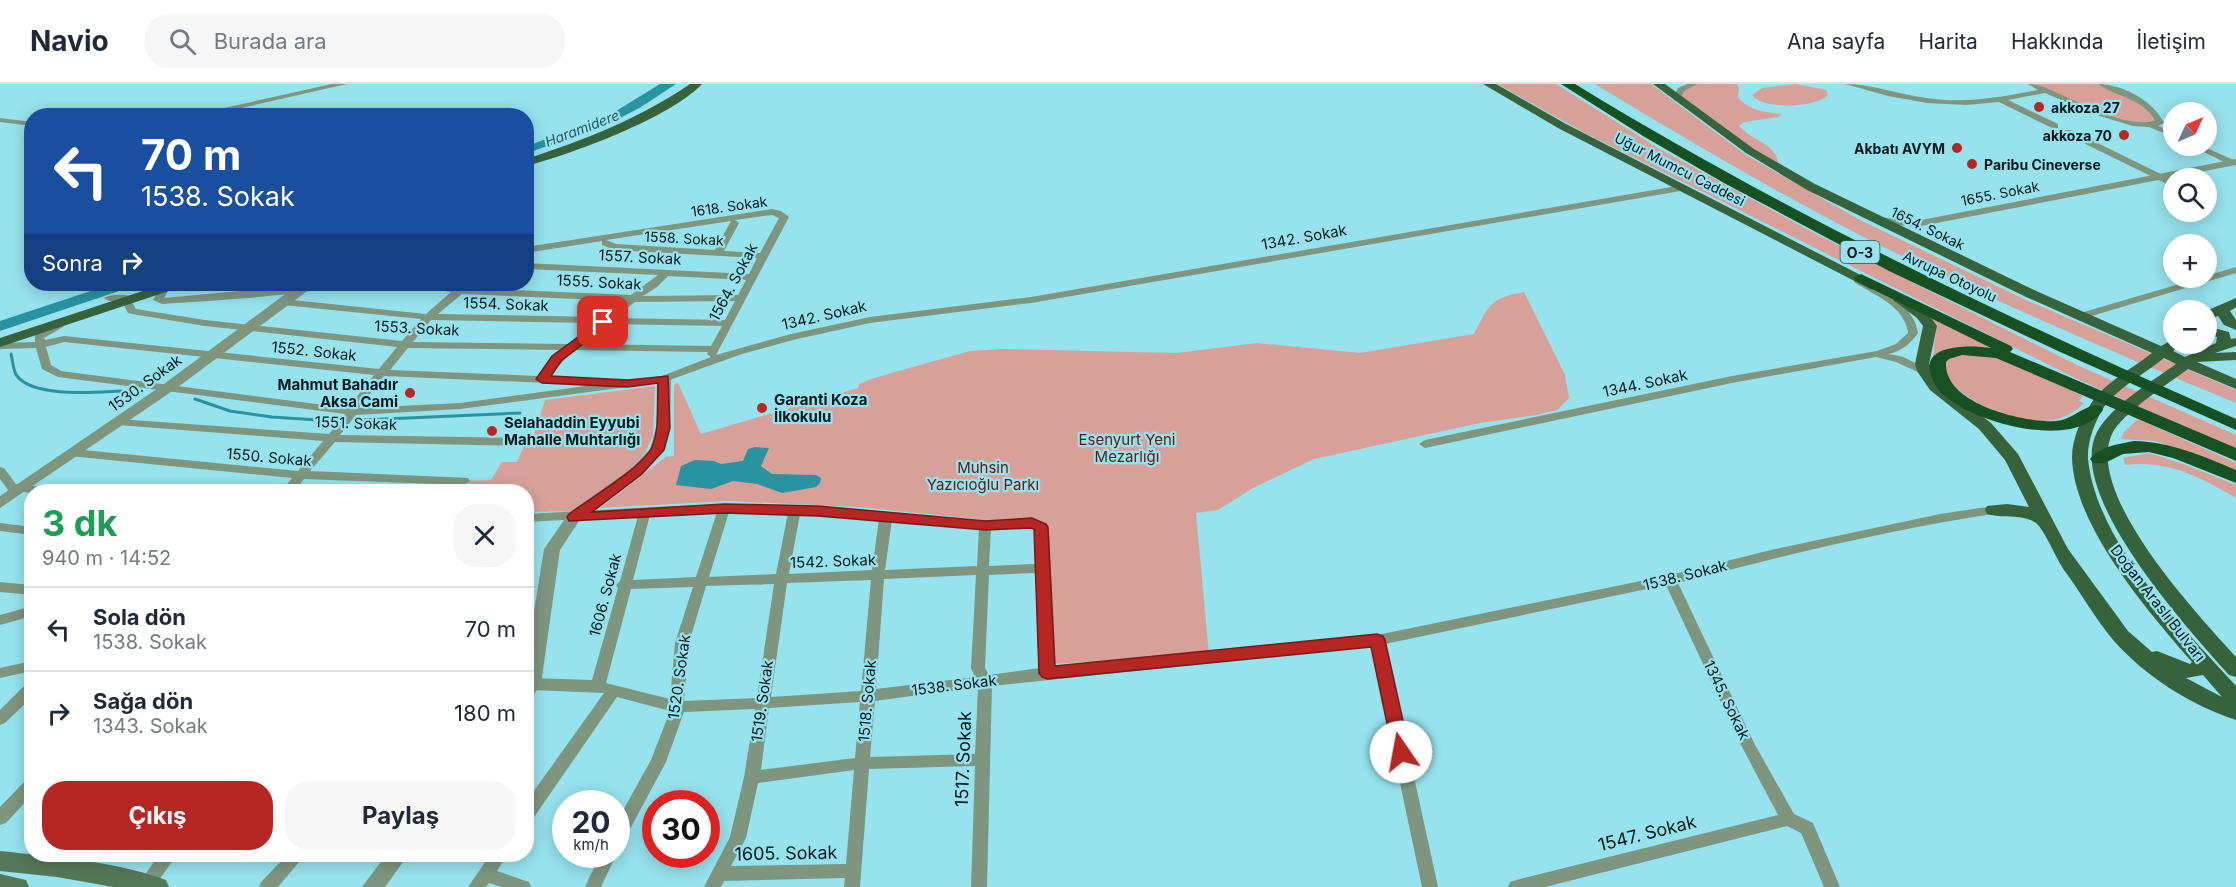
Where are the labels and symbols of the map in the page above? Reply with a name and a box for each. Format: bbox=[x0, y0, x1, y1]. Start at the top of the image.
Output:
place label: akkoza 27 bbox=[2051, 99, 2120, 116]
marker: akkoza 27 bbox=[2032, 100, 2046, 114]
north arrow bbox=[2163, 102, 2217, 156]
water label: Haramidere bbox=[543, 106, 621, 150]
place label: akkoza 70 bbox=[2043, 127, 2112, 144]
marker: akkoza 70 bbox=[2117, 128, 2131, 142]
street label: Uğur Mumcu Caddesi bbox=[1612, 129, 1748, 209]
place label: Akbatı AVYM bbox=[1854, 140, 1945, 157]
marker: Akbatı AVYM bbox=[1950, 141, 1964, 155]
place label: Paribu Cineverse bbox=[1984, 156, 2101, 173]
marker: Paribu Cineverse bbox=[1965, 157, 1979, 171]
street label: 1655. Sokak bbox=[1959, 177, 2041, 209]
street label: 1618. Sokak bbox=[690, 192, 769, 220]
street label: 1654. Sokak bbox=[1888, 203, 1968, 253]
street label: 1342. Sokak bbox=[1260, 220, 1349, 254]
street label: 1558. Sokak bbox=[644, 227, 725, 249]
street label: 1564. Sokak bbox=[704, 239, 762, 324]
road number: O-3 bbox=[1840, 241, 1880, 263]
street label: 1557. Sokak bbox=[598, 245, 683, 269]
street label: Avrupa Otoyolu bbox=[1900, 247, 2000, 305]
street label: 1555. Sokak bbox=[556, 270, 643, 294]
street label: 1554. Sokak bbox=[463, 293, 550, 315]
pin bbox=[577, 296, 628, 347]
street label: 1342. Sokak bbox=[780, 296, 869, 334]
street label: 1553. Sokak bbox=[374, 316, 461, 340]
street label: 1552. Sokak bbox=[270, 337, 358, 365]
street label: 1530. Sokak bbox=[105, 350, 186, 416]
street label: 1344. Sokak bbox=[1601, 365, 1690, 401]
place label: Mahmut Bahadır Aksa Cami bbox=[278, 375, 398, 411]
marker: Mahmut Bahadır Aksa Cami bbox=[403, 386, 417, 400]
place label: Garanti Koza İlkokulu bbox=[774, 390, 867, 426]
marker: Garanti Koza İlkokulu bbox=[755, 401, 769, 415]
street label: 1551. Sokak bbox=[314, 412, 398, 434]
place label: Selahaddin Eyyubi Mahalle Muhtarlığı bbox=[504, 413, 640, 449]
marker: Selahaddin Eyyubi Mahalle Muhtarlığı bbox=[485, 424, 499, 438]
park label: Esenyurt Yeni Mezarlığı bbox=[1079, 430, 1175, 466]
street label: 1550. Sokak bbox=[226, 444, 313, 470]
park label: Muhsin Yazıcıoğlu Parkı bbox=[927, 458, 1039, 494]
street label: Doğan Araslı Bulvarı bbox=[2106, 541, 2210, 665]
street label: 1606. Sokak bbox=[585, 550, 625, 639]
street label: 1542. Sokak bbox=[790, 550, 877, 572]
street label: 1538. Sokak bbox=[1641, 555, 1730, 595]
street label: 1520. Sokak bbox=[664, 633, 694, 721]
street label: 1345. Sokak bbox=[1700, 657, 1755, 743]
street label: 1519. Sokak bbox=[747, 658, 777, 743]
street label: 1518. Sokak bbox=[854, 658, 880, 743]
street label: 1538. Sokak bbox=[910, 670, 998, 700]
street label: 1517. Sokak bbox=[951, 711, 975, 807]
position arrow bbox=[1369, 720, 1433, 784]
speed limit sign: 30 bbox=[642, 790, 720, 868]
street label: 1547. Sokak bbox=[1596, 811, 1698, 855]
street label: 1605. Sokak bbox=[734, 842, 838, 864]

